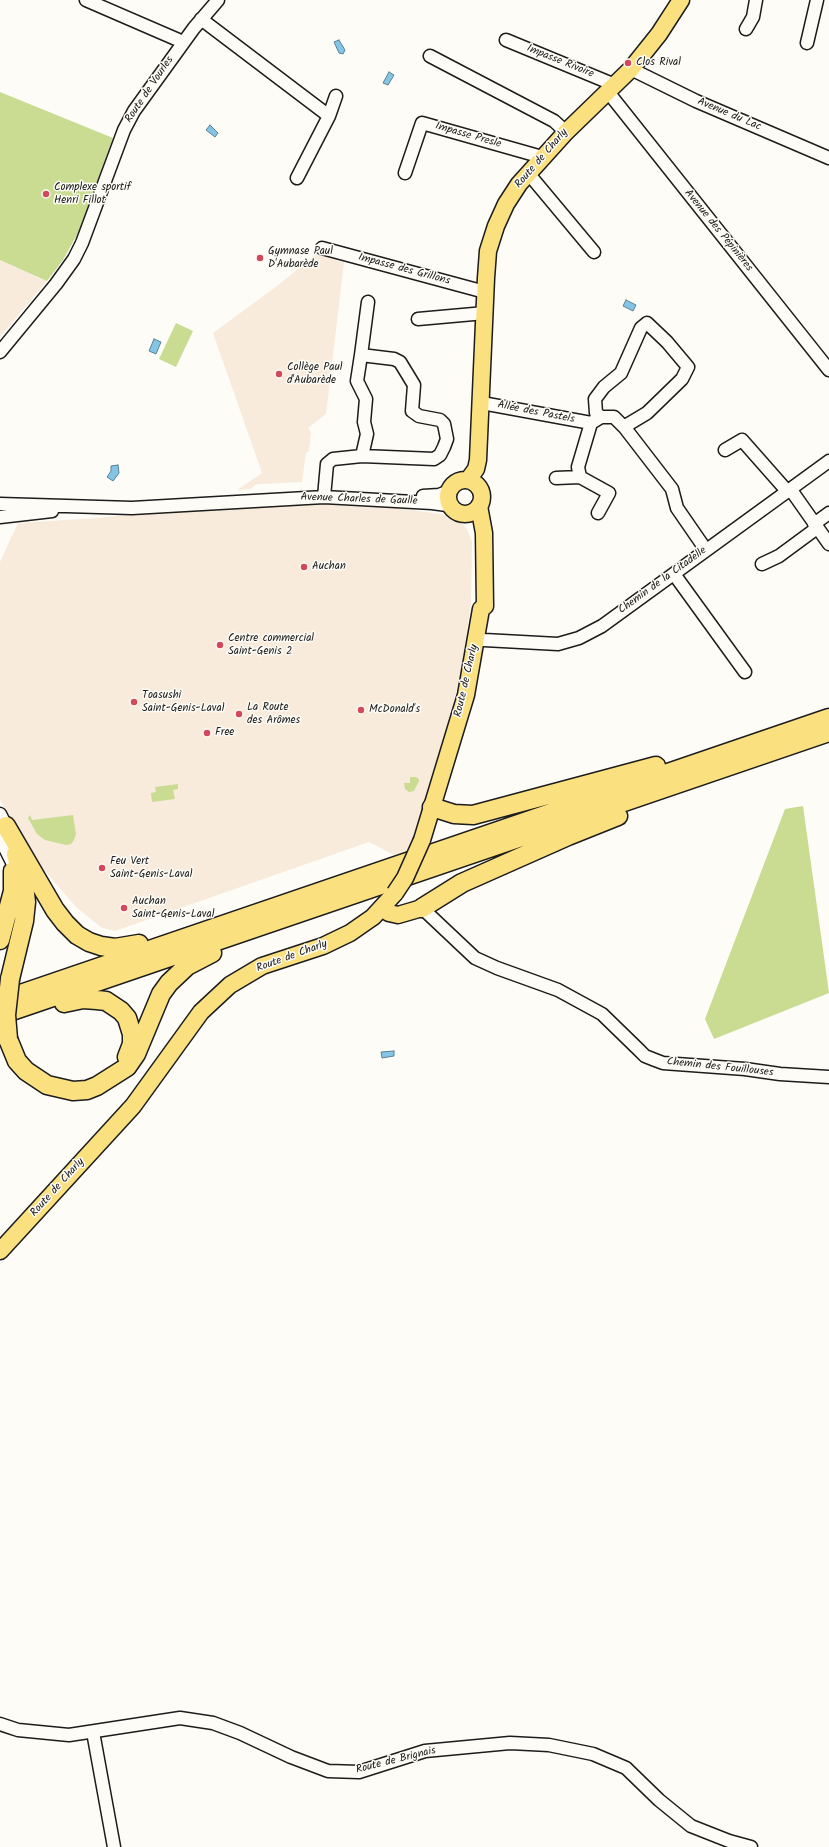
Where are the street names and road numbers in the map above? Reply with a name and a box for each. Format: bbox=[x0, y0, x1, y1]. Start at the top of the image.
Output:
street label: Impasse Rivoire bbox=[525, 43, 595, 81]
street label: Route de Vourles bbox=[123, 54, 177, 126]
street label: Avenue du Lac bbox=[695, 96, 763, 134]
street label: Impasse Presle bbox=[433, 120, 503, 152]
street label: Route de Charly bbox=[513, 127, 571, 191]
street label: Avenue des Pépinières bbox=[681, 187, 755, 275]
street label: Impasse des Grillons bbox=[357, 251, 451, 289]
street label: Allée des Pastels bbox=[496, 399, 576, 427]
street label: Avenue Charles de Gaulle bbox=[300, 491, 418, 509]
street label: Chemin de la Citadelle bbox=[616, 545, 710, 617]
street label: Route de Charly bbox=[452, 643, 482, 719]
street label: Route de Charly bbox=[255, 938, 329, 976]
street label: Chemin des Fouillouses bbox=[666, 1056, 774, 1080]
street label: Route de Charly bbox=[28, 1156, 88, 1220]
street label: Route de Brignais bbox=[355, 1745, 437, 1777]

